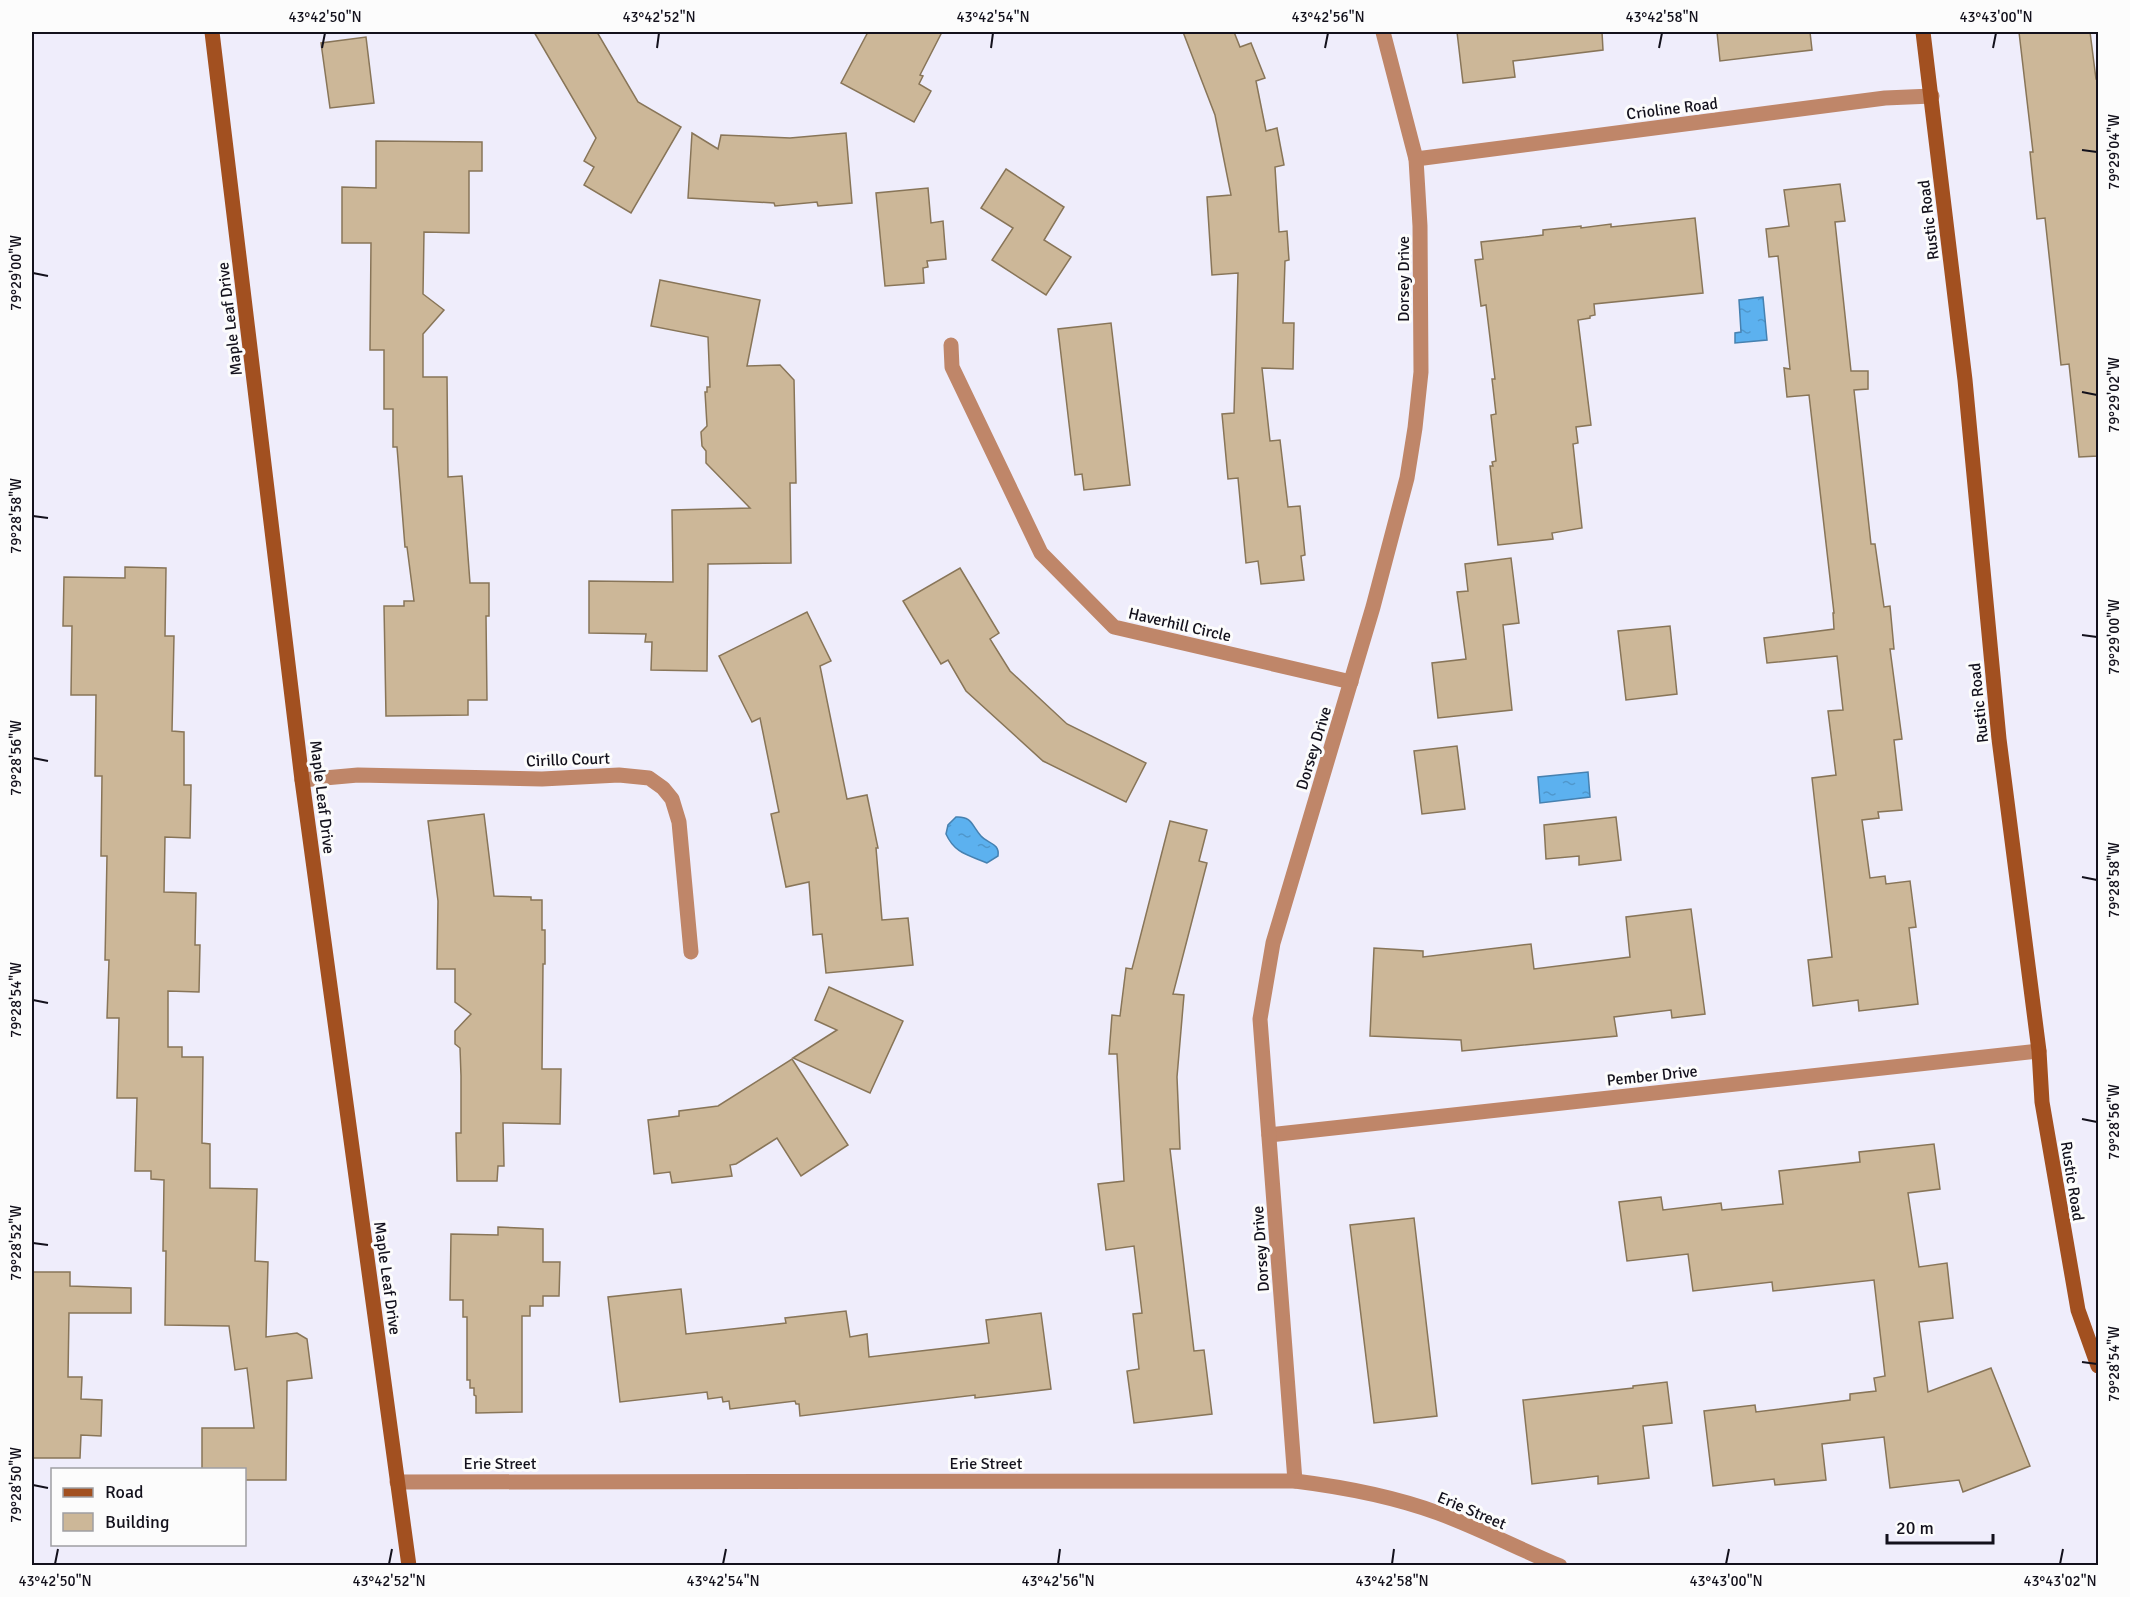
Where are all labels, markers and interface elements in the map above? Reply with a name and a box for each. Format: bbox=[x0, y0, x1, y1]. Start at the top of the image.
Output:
text: 43°42'50"N bbox=[288, 8, 362, 26]
text: 43°42'52"N bbox=[622, 8, 696, 26]
text: 43°42'54"N bbox=[956, 8, 1030, 26]
text: 43°42'56"N bbox=[1291, 8, 1365, 26]
text: 43°42'58"N bbox=[1625, 8, 1699, 26]
text: 43°43'00"N bbox=[1959, 8, 2033, 26]
street label: Crioline Road bbox=[1625, 93, 1719, 125]
text: 79°29'04"W bbox=[2105, 114, 2123, 190]
street label: Rustic Road bbox=[1914, 179, 1944, 261]
text: 79°29'00"W bbox=[7, 235, 25, 311]
street label: Dorsey Drive bbox=[1394, 236, 1414, 322]
street label: Maple Leaf Drive bbox=[213, 261, 247, 377]
text: 79°29'02"W bbox=[2105, 357, 2123, 433]
text: 79°28'58"W bbox=[7, 478, 25, 554]
text: 79°29'00"W bbox=[2105, 599, 2123, 675]
street label: Haverhill Circle bbox=[1126, 603, 1233, 647]
street label: Rustic Road bbox=[1965, 662, 1993, 744]
street label: Dorsey Drive bbox=[1292, 704, 1336, 792]
text: 79°28'56"W bbox=[7, 720, 25, 796]
street label: Maple Leaf Drive bbox=[305, 739, 339, 855]
street label: Cirillo Court bbox=[526, 749, 611, 771]
text: 79°28'58"W bbox=[2105, 842, 2123, 918]
text: 79°28'54"W bbox=[7, 962, 25, 1038]
street label: Pember Drive bbox=[1606, 1061, 1698, 1091]
text: 79°28'56"W bbox=[2105, 1084, 2123, 1160]
street label: Rustic Road bbox=[2056, 1140, 2088, 1222]
text: 79°28'52"W bbox=[7, 1205, 25, 1281]
street label: Dorsey Drive bbox=[1248, 1205, 1274, 1293]
street label: Maple Leaf Drive bbox=[369, 1220, 405, 1336]
text: 79°28'54"W bbox=[2105, 1326, 2123, 1402]
text: 79°28'50"W bbox=[7, 1447, 25, 1523]
street label: Erie Street bbox=[464, 1454, 537, 1474]
street label: Erie Street bbox=[950, 1454, 1023, 1474]
legend bbox=[51, 1468, 246, 1546]
text: Road bbox=[105, 1481, 144, 1503]
street label: Erie Street bbox=[1434, 1487, 1509, 1534]
scale bar bbox=[1887, 1507, 1994, 1545]
text: Building bbox=[105, 1511, 169, 1533]
text: 20 m bbox=[1896, 1517, 1934, 1539]
text: 43°42'50"N bbox=[18, 1572, 92, 1590]
text: 43°42'52"N bbox=[352, 1572, 426, 1590]
text: 43°42'54"N bbox=[686, 1572, 760, 1590]
text: 43°42'56"N bbox=[1021, 1572, 1095, 1590]
text: 43°42'58"N bbox=[1355, 1572, 1429, 1590]
text: 43°43'00"N bbox=[1689, 1572, 1763, 1590]
text: 43°43'02"N bbox=[2023, 1572, 2097, 1590]

